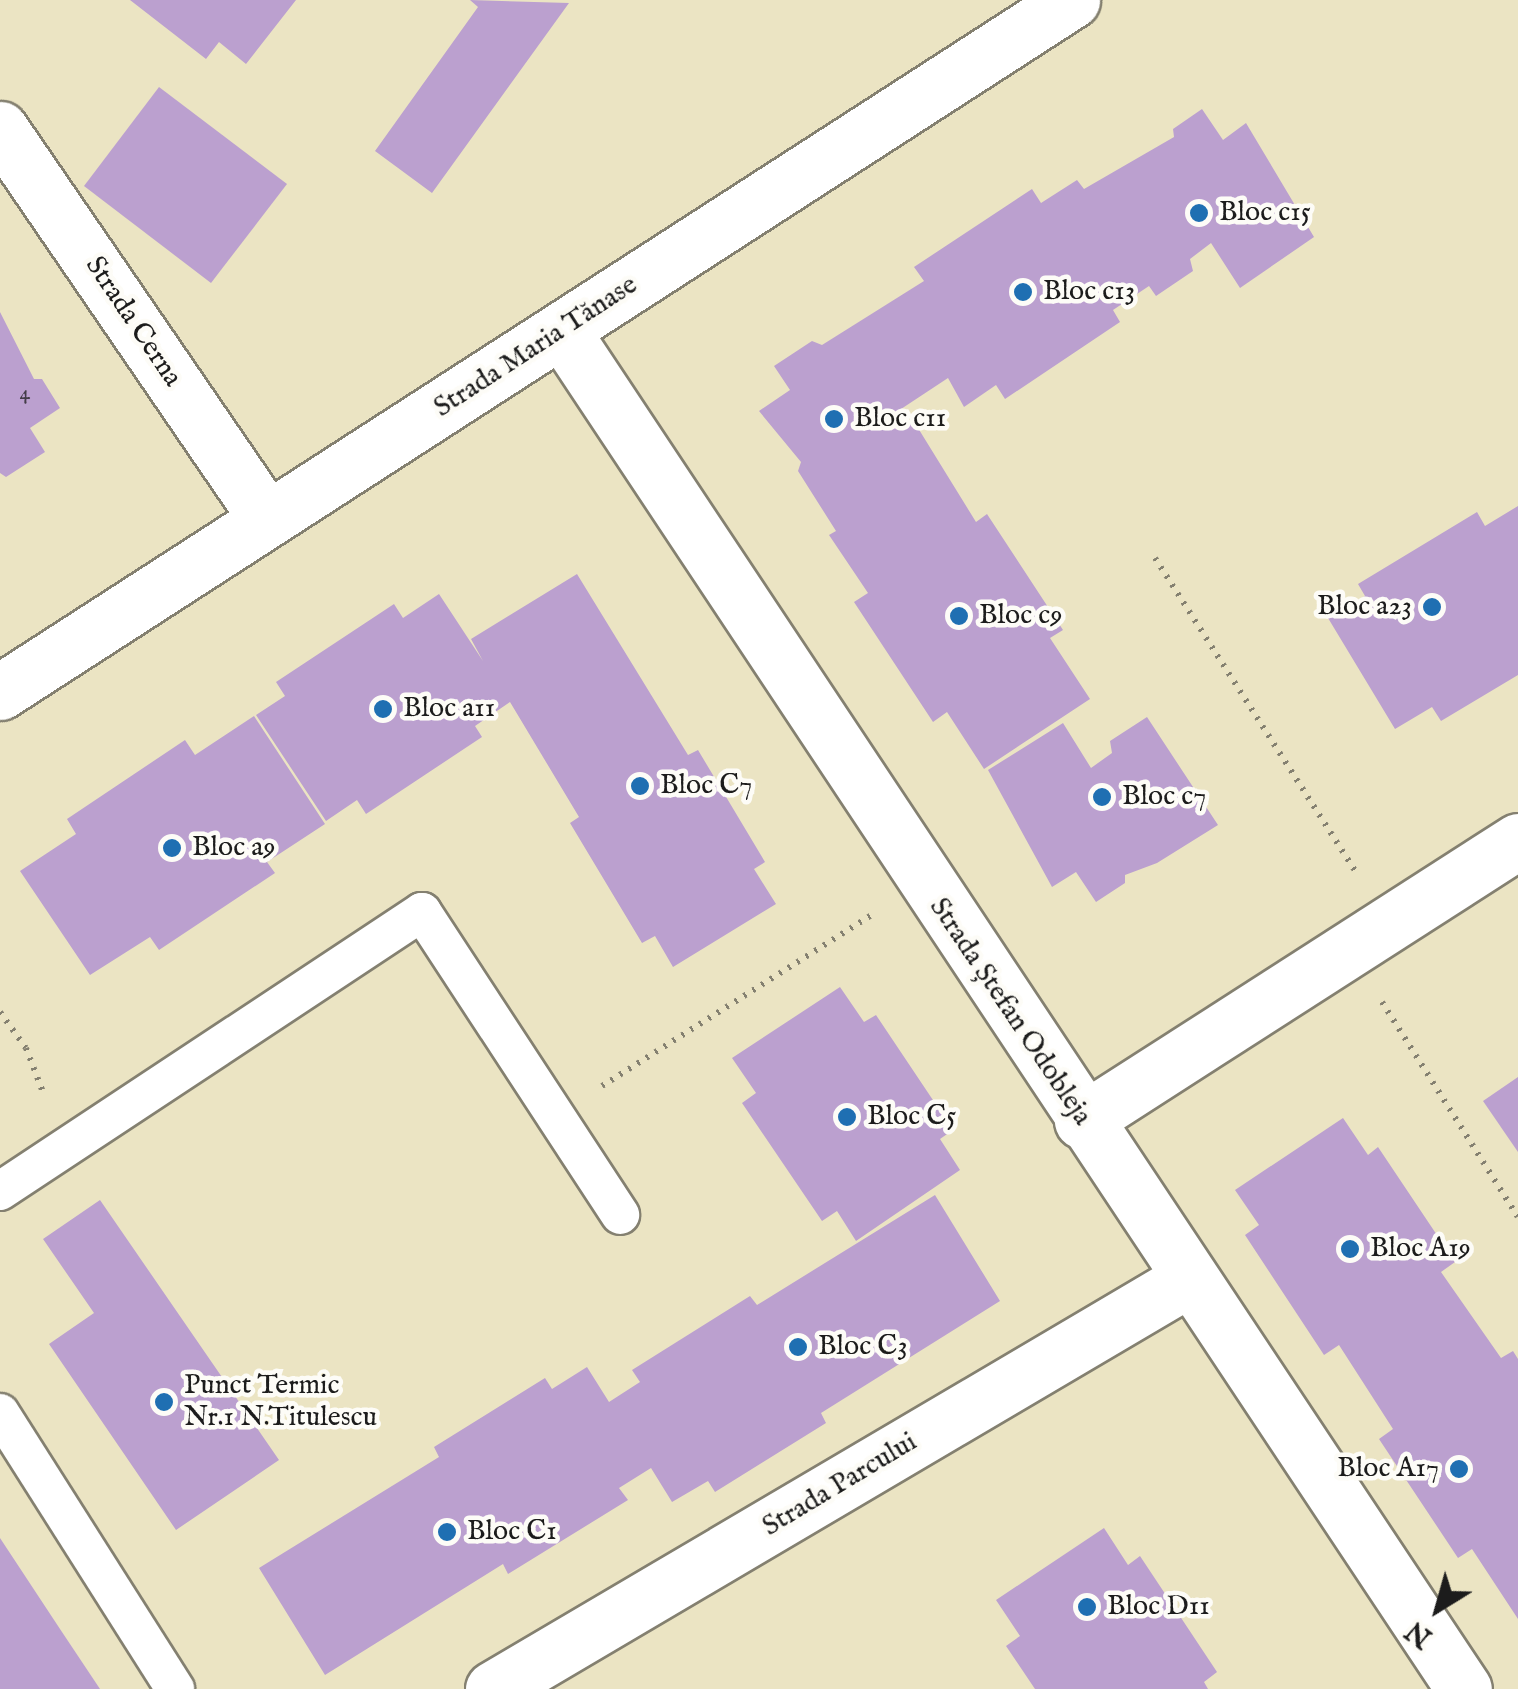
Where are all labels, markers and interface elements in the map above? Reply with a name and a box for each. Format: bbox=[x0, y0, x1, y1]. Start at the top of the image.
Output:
place label: Bloc c15 bbox=[1219, 196, 1311, 230]
marker: Bloc c15 bbox=[1188, 202, 1210, 224]
street label: Strada Cerna bbox=[77, 251, 189, 393]
street label: Strada Maria Tănase bbox=[428, 269, 644, 425]
place label: Bloc c13 bbox=[1043, 275, 1135, 309]
marker: Bloc c13 bbox=[1012, 281, 1034, 303]
house number: 4 bbox=[20, 381, 30, 407]
place label: Bloc c11 bbox=[854, 402, 946, 436]
marker: Bloc c11 bbox=[823, 408, 845, 430]
place label: Bloc a23 bbox=[1317, 590, 1412, 624]
marker: Bloc a23 bbox=[1421, 596, 1443, 618]
place label: Bloc c9 bbox=[979, 599, 1062, 633]
marker: Bloc c9 bbox=[948, 605, 970, 627]
place label: Bloc a11 bbox=[403, 692, 495, 726]
marker: Bloc a11 bbox=[372, 698, 394, 720]
place label: Bloc C7 bbox=[660, 769, 752, 803]
marker: Bloc C7 bbox=[629, 775, 651, 797]
place label: Bloc c7 bbox=[1122, 780, 1206, 814]
marker: Bloc c7 bbox=[1091, 786, 1113, 808]
place label: Bloc a9 bbox=[192, 831, 276, 865]
marker: Bloc a9 bbox=[161, 837, 183, 859]
street label: Strada Ștefan Odobleja bbox=[921, 892, 1099, 1132]
place label: Bloc C5 bbox=[867, 1100, 956, 1134]
marker: Bloc C5 bbox=[836, 1106, 858, 1128]
place label: Bloc A19 bbox=[1370, 1232, 1471, 1266]
marker: Bloc A19 bbox=[1339, 1238, 1361, 1260]
place label: Bloc C3 bbox=[818, 1330, 908, 1364]
marker: Bloc C3 bbox=[787, 1336, 809, 1358]
place label: Punct Termic Nr.1 N.Titulescu bbox=[184, 1369, 377, 1435]
marker: Punct Termic Nr.1 N.Titulescu bbox=[153, 1391, 175, 1413]
street label: Strada Parcului bbox=[757, 1426, 923, 1544]
place label: Bloc A17 bbox=[1337, 1452, 1439, 1486]
marker: Bloc A17 bbox=[1448, 1458, 1470, 1480]
place label: Bloc C1 bbox=[467, 1515, 557, 1549]
marker: Bloc C1 bbox=[436, 1521, 458, 1543]
north arrow bbox=[1388, 1559, 1488, 1659]
place label: Bloc D11 bbox=[1107, 1590, 1210, 1624]
marker: Bloc D11 bbox=[1076, 1596, 1098, 1618]
text: N bbox=[1399, 1612, 1440, 1655]

